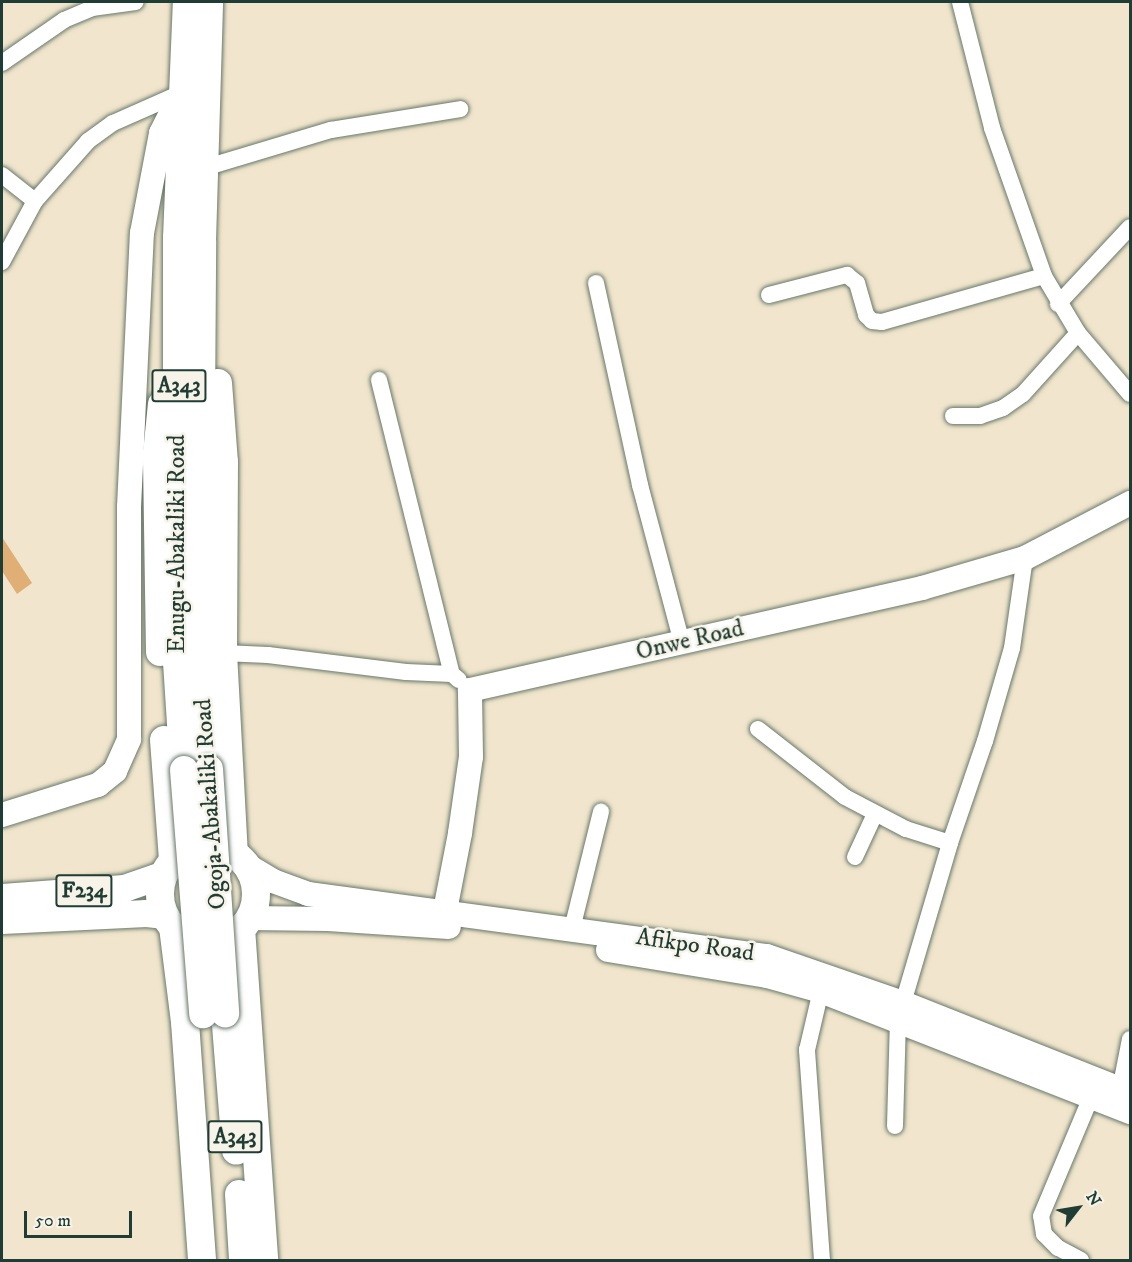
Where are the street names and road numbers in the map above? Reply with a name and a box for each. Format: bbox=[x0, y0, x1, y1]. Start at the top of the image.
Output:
road number: A343 bbox=[150, 367, 207, 405]
street label: Enugu-Abakaliki Road bbox=[164, 434, 192, 654]
street label: Onwe Road bbox=[633, 615, 747, 667]
street label: Ogoja-Abakaliki Road bbox=[189, 698, 233, 910]
road number: F234 bbox=[54, 872, 114, 910]
street label: Afikpo Road bbox=[634, 923, 756, 969]
road number: A343 bbox=[206, 1118, 264, 1156]

